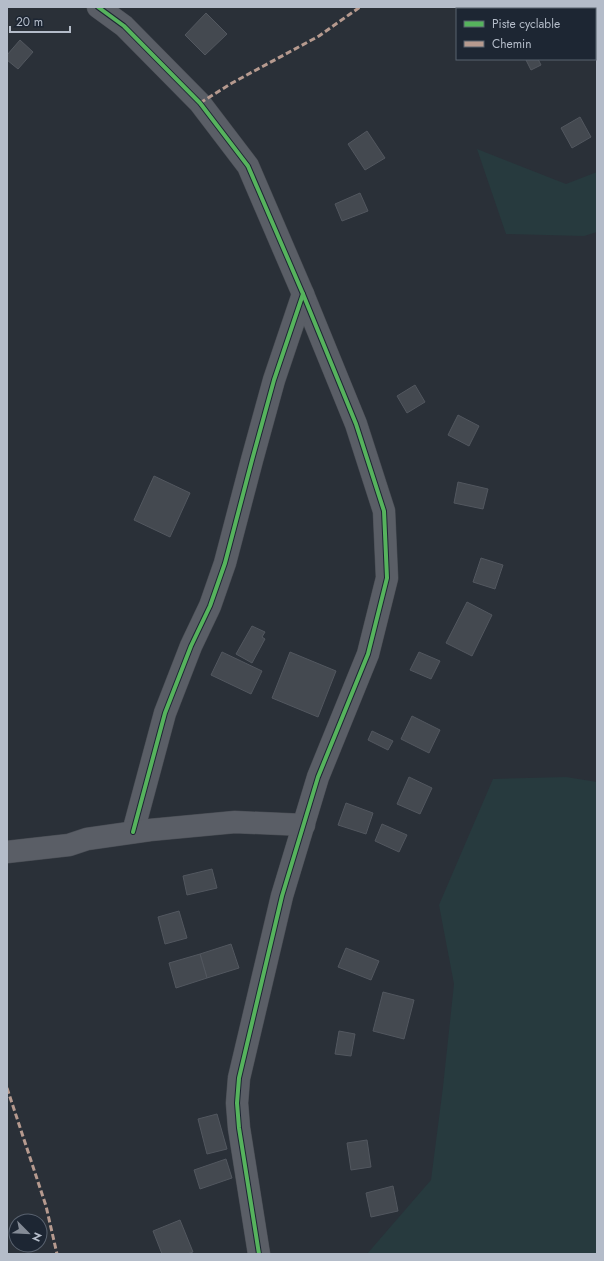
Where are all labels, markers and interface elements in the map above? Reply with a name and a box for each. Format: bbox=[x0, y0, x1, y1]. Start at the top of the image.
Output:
scale bar bbox=[10, 8, 70, 34]
legend bbox=[456, 8, 596, 60]
text: 20 m bbox=[16, 13, 43, 31]
text: Piste cyclable bbox=[492, 15, 560, 33]
text: Chemin bbox=[492, 35, 531, 53]
north arrow bbox=[8, 1213, 48, 1253]
text: N bbox=[28, 1230, 46, 1244]

